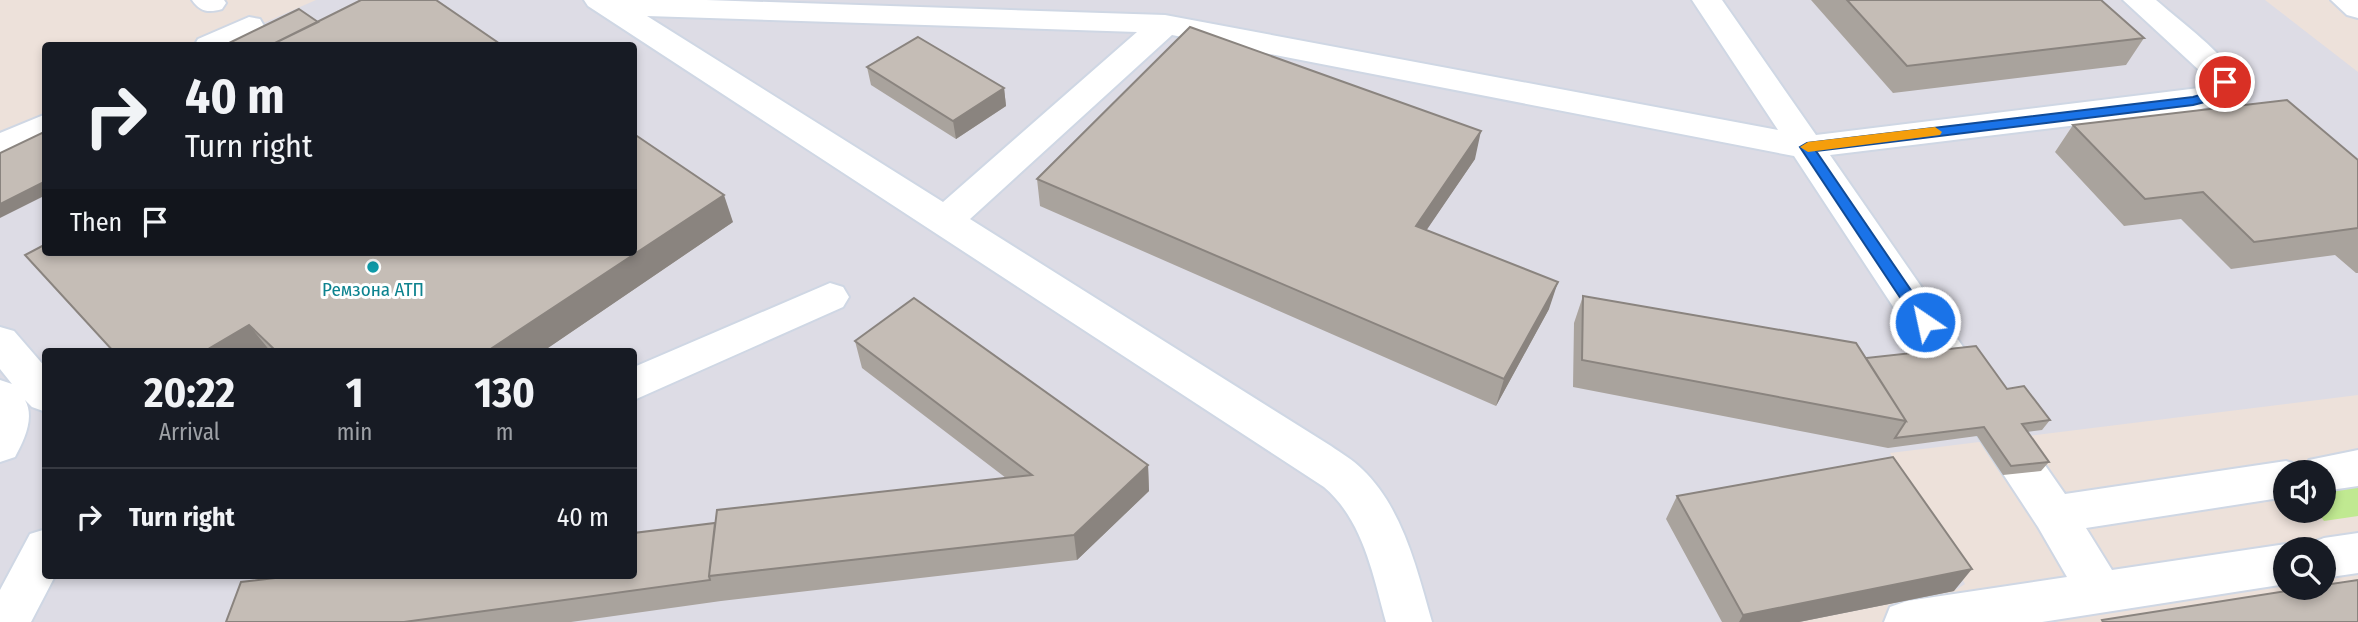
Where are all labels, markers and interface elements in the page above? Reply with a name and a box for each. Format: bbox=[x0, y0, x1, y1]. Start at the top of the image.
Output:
pin bbox=[2195, 52, 2255, 112]
icon: arrive bbox=[2206, 63, 2244, 101]
text: 40 m bbox=[185, 67, 285, 126]
icon: right bbox=[70, 70, 161, 161]
text: Turn right bbox=[185, 127, 312, 165]
icon: arrive bbox=[136, 203, 174, 241]
text: Then bbox=[70, 207, 122, 238]
marker: Ремзона АТП bbox=[365, 259, 381, 275]
place label: Ремзона АТП bbox=[322, 278, 424, 301]
position arrow bbox=[1888, 285, 1962, 359]
text: 20:22 bbox=[144, 368, 235, 418]
text: 1 bbox=[346, 368, 364, 418]
text: 130 bbox=[474, 368, 535, 418]
text: Arrival bbox=[159, 418, 220, 446]
text: min bbox=[337, 418, 372, 446]
text: m bbox=[496, 418, 514, 446]
map controls bbox=[2273, 460, 2336, 600]
button: sound bbox=[2273, 460, 2336, 523]
icon: right bbox=[70, 498, 108, 536]
text: Turn right bbox=[129, 502, 235, 533]
text: 40 m bbox=[557, 502, 609, 533]
button: search bbox=[2273, 537, 2336, 600]

